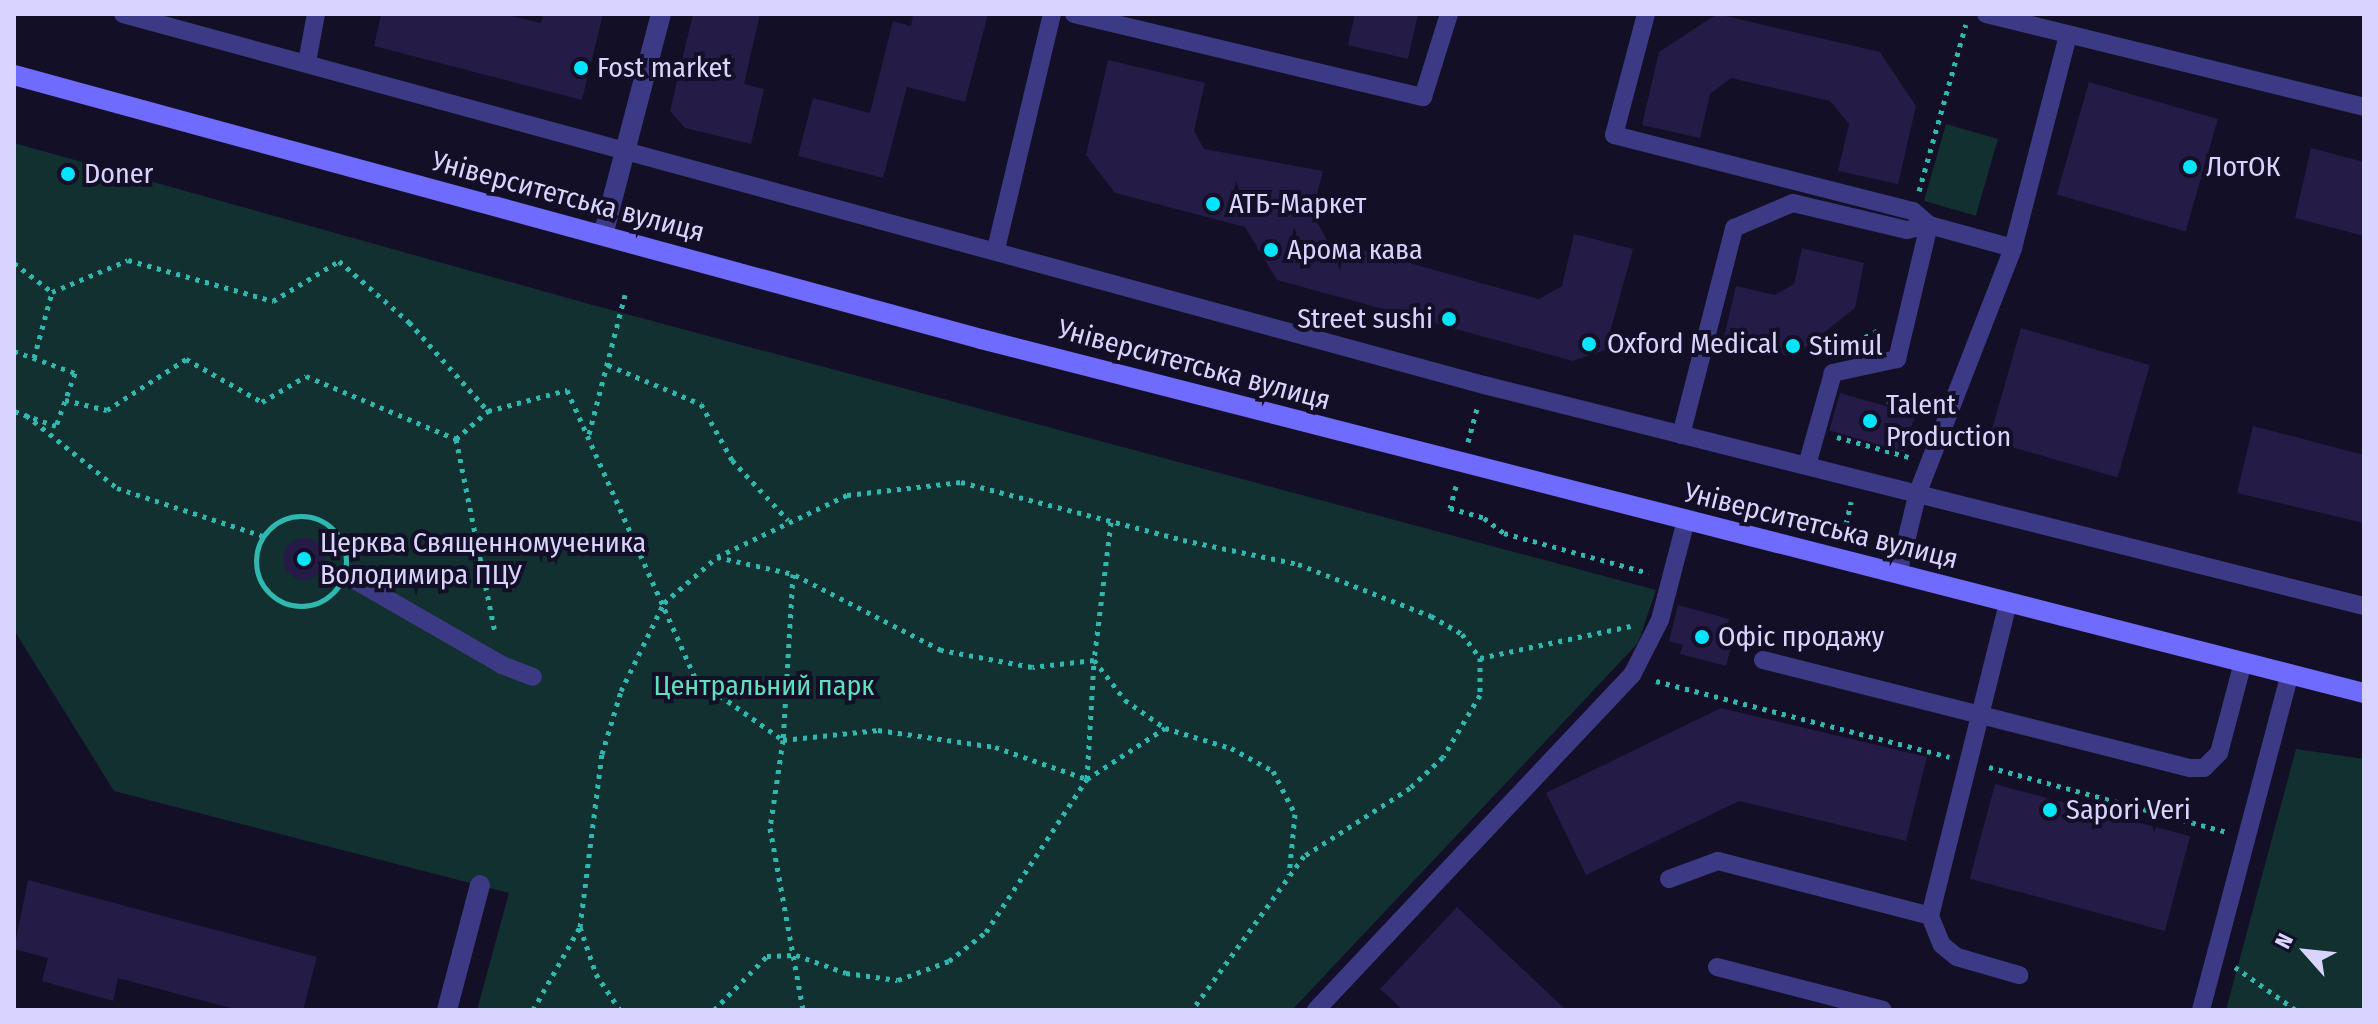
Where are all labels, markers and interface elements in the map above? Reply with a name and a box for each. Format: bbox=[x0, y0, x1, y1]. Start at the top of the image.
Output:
place label: Fost market bbox=[597, 51, 732, 85]
marker: Fost market bbox=[572, 59, 590, 77]
street label: Університетська вулиця bbox=[428, 144, 708, 250]
place label: ЛотОК bbox=[2206, 150, 2280, 184]
place label: Doner bbox=[84, 157, 153, 191]
marker: ЛотОК bbox=[2181, 158, 2199, 176]
marker: Doner bbox=[59, 165, 77, 183]
place label: АТБ-Маркет bbox=[1229, 187, 1366, 221]
marker: АТБ-Маркет bbox=[1204, 195, 1222, 213]
place label: Арома кава bbox=[1287, 233, 1423, 267]
marker: Арома кава bbox=[1262, 241, 1280, 259]
place label: Street sushi bbox=[1297, 302, 1433, 336]
marker: Street sushi bbox=[1440, 310, 1458, 328]
street label: Університетська вулиця bbox=[1054, 312, 1334, 418]
place label: Oxford Medical bbox=[1607, 327, 1778, 361]
place label: Stimul bbox=[1809, 329, 1883, 363]
marker: Oxford Medical bbox=[1578, 333, 1600, 355]
marker: Stimul bbox=[1784, 337, 1802, 355]
place label: Talent Production bbox=[1886, 388, 2011, 454]
marker: Talent Production bbox=[1861, 412, 1879, 430]
street label: Університетська вулиця bbox=[1681, 476, 1961, 576]
place label: Церква Священномученика Володимира ПЦУ bbox=[320, 526, 646, 592]
marker: Церква Священномученика Володимира ПЦУ bbox=[295, 550, 313, 568]
place label: Офіс продажу bbox=[1718, 620, 1884, 654]
marker: Офіс продажу bbox=[1693, 628, 1711, 646]
park label: Центральний парк bbox=[654, 669, 874, 703]
place label: Sapori Veri bbox=[2066, 793, 2191, 827]
marker: Sapori Veri bbox=[2041, 801, 2059, 819]
north arrow bbox=[2266, 912, 2346, 992]
text: N bbox=[2269, 929, 2299, 953]

